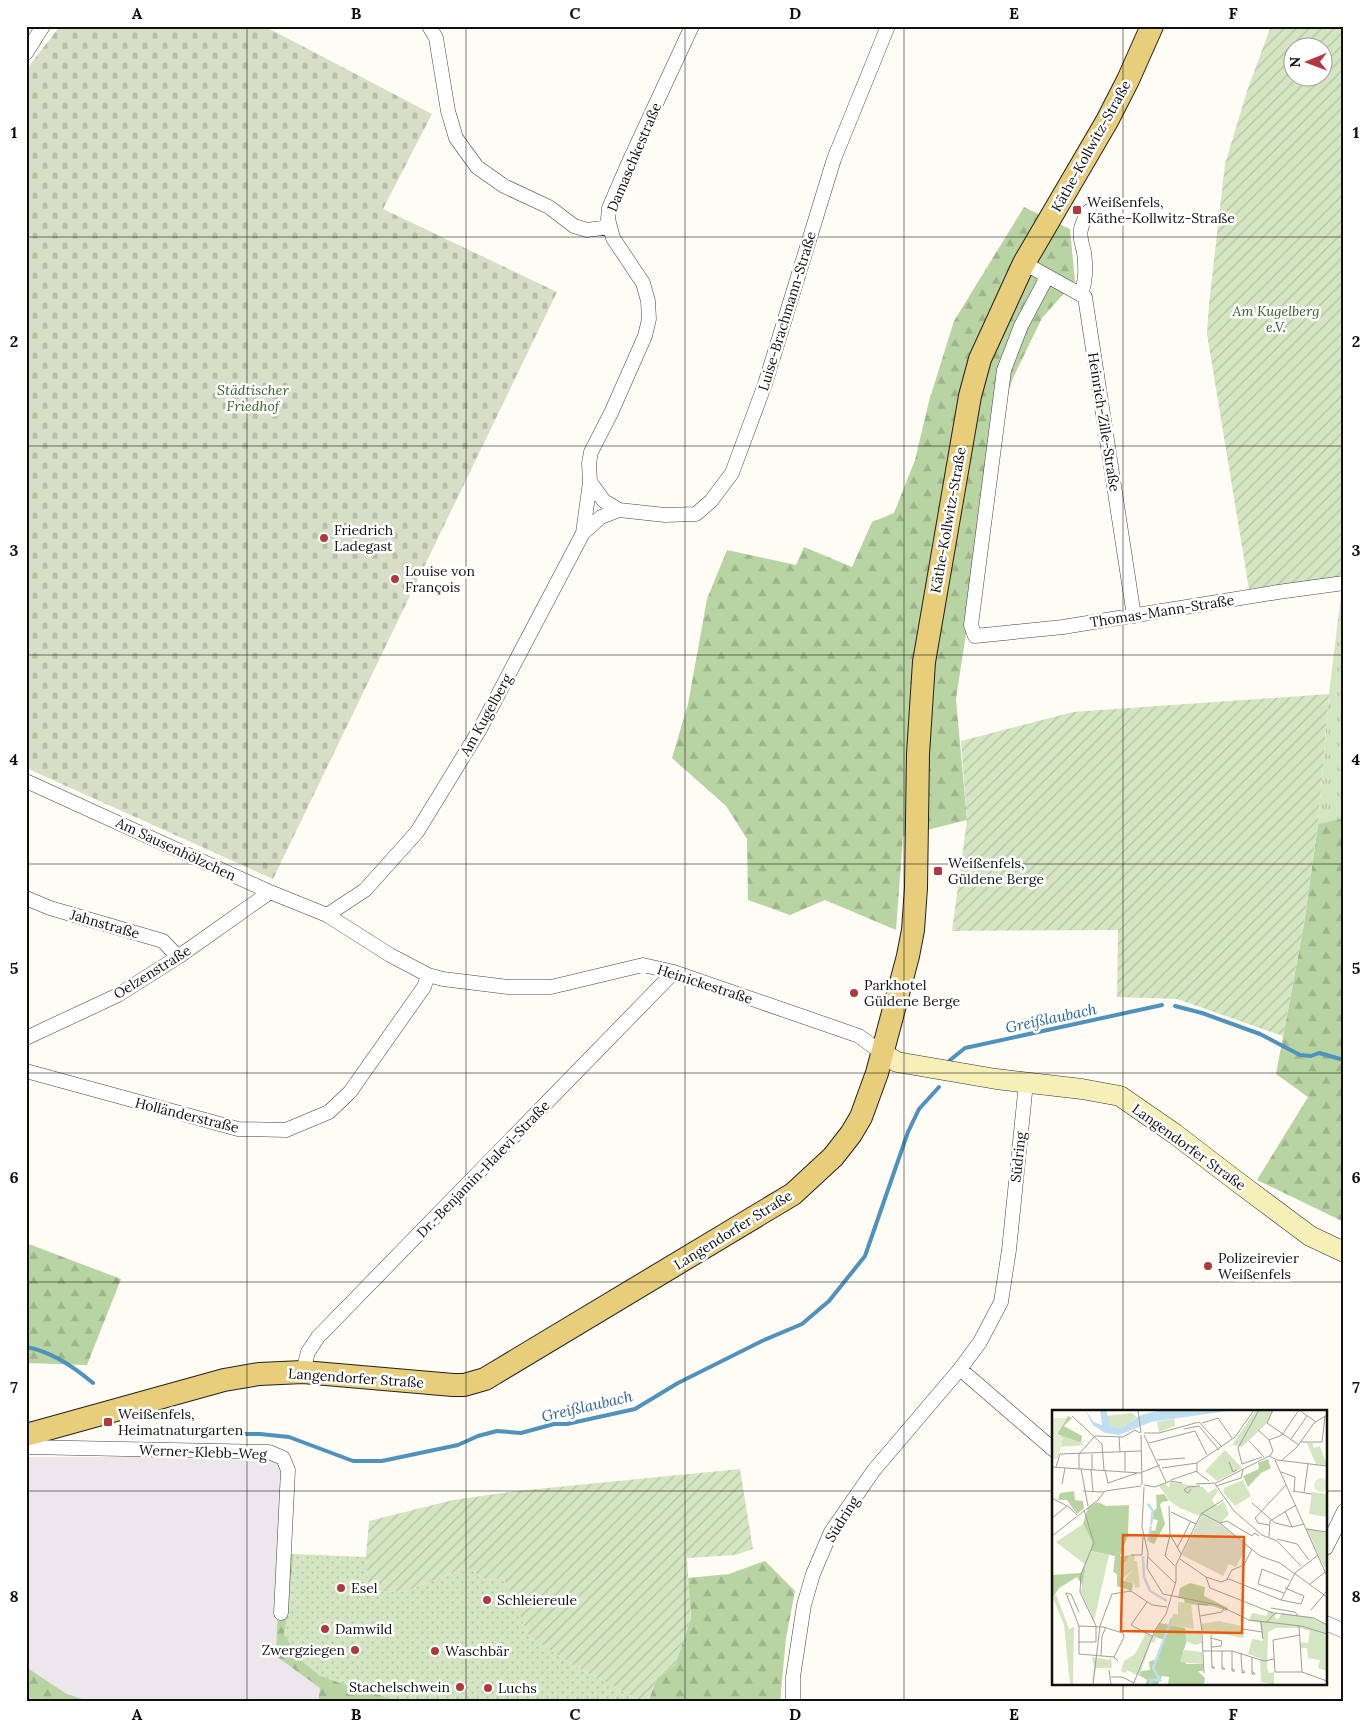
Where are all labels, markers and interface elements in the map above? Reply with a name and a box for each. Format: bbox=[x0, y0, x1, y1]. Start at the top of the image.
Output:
text: A bbox=[132, 3, 143, 23]
text: B bbox=[351, 3, 362, 23]
text: C bbox=[569, 3, 581, 23]
text: D bbox=[789, 3, 801, 23]
text: E bbox=[1009, 3, 1019, 23]
text: F bbox=[1228, 3, 1238, 23]
north arrow bbox=[1282, 38, 1332, 88]
text: N bbox=[1286, 56, 1304, 68]
street label: Käthe-Kollwitz-Straße bbox=[1047, 77, 1135, 215]
street label: Damaschkestraße bbox=[603, 99, 665, 214]
text: 1 bbox=[11, 122, 17, 142]
text: 1 bbox=[1353, 122, 1359, 142]
place label: Weißenfels, Käthe-Kollwitz-Straße bbox=[1087, 193, 1235, 227]
marker: Weißenfels, Käthe-Kollwitz-Straße bbox=[1071, 204, 1083, 216]
street label: Luise-Brachmann-Straße bbox=[754, 229, 820, 393]
park label: Am Kugelberg e.V. bbox=[1231, 302, 1320, 336]
text: 2 bbox=[10, 331, 18, 351]
text: 2 bbox=[1352, 331, 1360, 351]
street label: Heinrich-Zille-Straße bbox=[1084, 351, 1124, 493]
park label: Städtischer Friedhof bbox=[217, 381, 290, 415]
street label: Käthe-Kollwitz-Straße bbox=[926, 445, 970, 594]
place label: Friedrich Ladegast bbox=[334, 521, 393, 555]
marker: Friedrich Ladegast bbox=[318, 532, 330, 544]
text: 3 bbox=[10, 540, 19, 560]
text: 3 bbox=[1352, 540, 1361, 560]
place label: Louise von François bbox=[405, 562, 476, 596]
marker: Louise von François bbox=[389, 573, 401, 585]
street label: Thomas-Mann-Straße bbox=[1089, 591, 1236, 631]
street label: Am Kugelberg bbox=[456, 670, 516, 760]
text: 4 bbox=[10, 749, 19, 769]
text: 4 bbox=[1352, 749, 1361, 769]
street label: Am Sausenhölzchen bbox=[112, 813, 239, 885]
place label: Weißenfels, Güldene Berge bbox=[948, 854, 1045, 888]
marker: Weißenfels, Güldene Berge bbox=[932, 865, 944, 877]
street label: Jahnstraße bbox=[67, 905, 142, 943]
street label: Oelzenstraße bbox=[110, 941, 194, 1003]
text: 5 bbox=[10, 958, 19, 978]
text: 5 bbox=[1352, 958, 1361, 978]
street label: Heinickestraße bbox=[655, 960, 755, 1008]
place label: Parkhotel Güldene Berge bbox=[864, 976, 961, 1010]
marker: Parkhotel Güldene Berge bbox=[848, 987, 860, 999]
water label: Greißlaubach bbox=[1004, 999, 1099, 1037]
street label: Holländerstraße bbox=[133, 1093, 241, 1137]
street label: Dr.-Benjamin-Halevi-Straße bbox=[413, 1096, 554, 1241]
street label: Langendorfer Straße bbox=[1129, 1100, 1250, 1195]
street label: Südring bbox=[1006, 1131, 1030, 1183]
text: 6 bbox=[9, 1167, 19, 1187]
text: 6 bbox=[1351, 1167, 1361, 1187]
street label: Langendorfer Straße bbox=[671, 1186, 796, 1274]
place label: Polizeirevier Weißenfels bbox=[1218, 1249, 1299, 1283]
marker: Polizeirevier Weißenfels bbox=[1202, 1260, 1214, 1272]
street label: Langendorfer Straße bbox=[287, 1364, 425, 1392]
text: 7 bbox=[10, 1377, 18, 1397]
text: 7 bbox=[1352, 1377, 1360, 1397]
water label: Greißlaubach bbox=[540, 1386, 635, 1426]
place label: Weißenfels, Heimatnaturgarten bbox=[118, 1405, 244, 1439]
inset map bbox=[1052, 1410, 1328, 1686]
marker: Weißenfels, Heimatnaturgarten bbox=[102, 1416, 114, 1428]
street label: Werner-Klebb-Weg bbox=[139, 1441, 268, 1463]
street label: Südring bbox=[821, 1492, 863, 1545]
place label: Esel bbox=[351, 1579, 378, 1597]
marker: Esel bbox=[335, 1582, 347, 1594]
text: 8 bbox=[9, 1586, 19, 1606]
text: 8 bbox=[1351, 1586, 1361, 1606]
place label: Schleiereule bbox=[497, 1591, 577, 1609]
marker: Schleiereule bbox=[481, 1594, 493, 1606]
place label: Damwild bbox=[335, 1620, 392, 1638]
marker: Damwild bbox=[319, 1623, 331, 1635]
place label: Zwergziegen bbox=[262, 1641, 345, 1659]
place label: Waschbär bbox=[445, 1642, 509, 1660]
marker: Zwergziegen bbox=[349, 1644, 361, 1656]
marker: Waschbär bbox=[429, 1645, 441, 1657]
place label: Stachelschwein bbox=[349, 1678, 450, 1696]
place label: Luchs bbox=[498, 1679, 537, 1697]
marker: Stachelschwein bbox=[454, 1681, 466, 1693]
marker: Luchs bbox=[482, 1682, 494, 1694]
text: A bbox=[132, 1704, 143, 1724]
text: B bbox=[351, 1704, 362, 1724]
text: C bbox=[569, 1704, 581, 1724]
text: D bbox=[789, 1704, 801, 1724]
text: E bbox=[1009, 1704, 1019, 1724]
text: F bbox=[1228, 1704, 1238, 1724]

